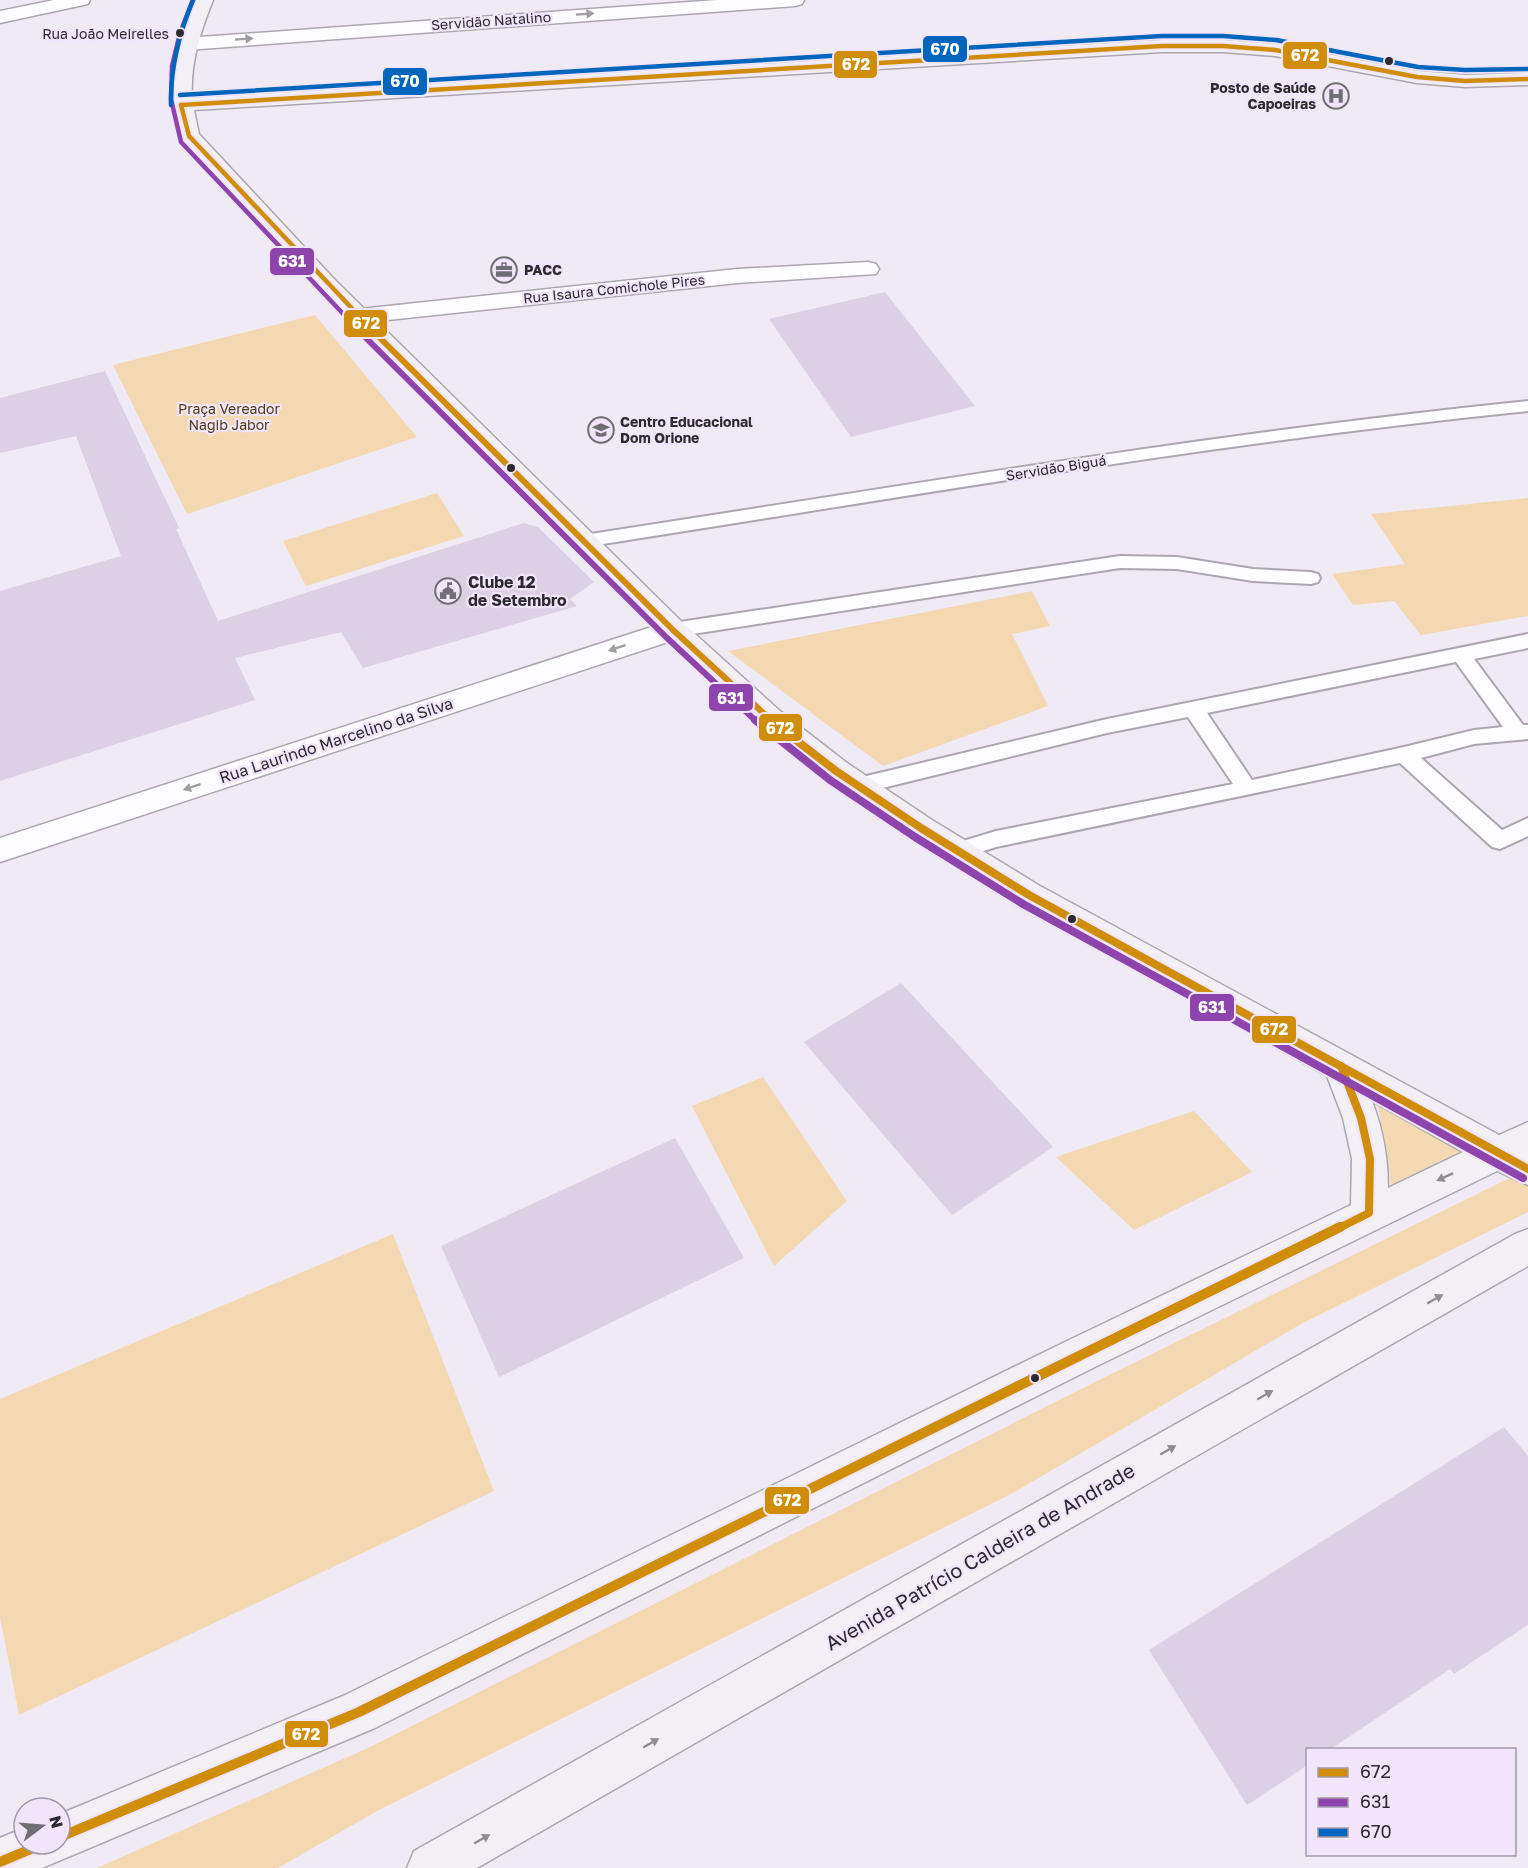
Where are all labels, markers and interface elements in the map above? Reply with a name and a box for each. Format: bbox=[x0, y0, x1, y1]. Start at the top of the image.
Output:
street label: Servidão Natalino bbox=[430, 8, 551, 33]
one-way arrow bbox=[576, 9, 595, 19]
place label: Rua João Meirelles bbox=[42, 25, 169, 42]
marker: Rua João Meirelles bbox=[174, 27, 186, 39]
one-way arrow bbox=[235, 35, 254, 44]
line badge: 670 bbox=[922, 35, 968, 63]
text: 670 bbox=[930, 39, 960, 59]
line badge: 672 bbox=[1282, 41, 1328, 70]
text: 672 bbox=[1291, 45, 1320, 65]
line badge: 672 bbox=[833, 50, 878, 79]
text: 672 bbox=[842, 54, 871, 74]
unlabelled marker bbox=[1383, 55, 1395, 67]
line badge: 670 bbox=[382, 67, 428, 96]
text: 670 bbox=[390, 71, 420, 91]
place label: Posto de Saúde Capoeiras bbox=[1210, 79, 1316, 112]
hospital icon: Posto de Saúde Capoeiras bbox=[1321, 81, 1351, 111]
line badge: 631 bbox=[269, 247, 315, 276]
text: 631 bbox=[278, 251, 306, 271]
office icon: PACC bbox=[489, 255, 519, 285]
place label: PACC bbox=[524, 261, 562, 278]
street label: Rua Isaura Comichole Pires bbox=[522, 271, 706, 306]
line badge: 672 bbox=[343, 309, 388, 338]
text: 672 bbox=[352, 313, 381, 333]
park label: Praça Vereador Nagib Jabor bbox=[178, 400, 280, 433]
place label: Centro Educacional Dom Orione bbox=[620, 413, 753, 446]
school or university icon: Centro Educacional Dom Orione bbox=[586, 415, 616, 445]
street label: Servidão Biguá bbox=[1005, 451, 1107, 484]
unlabelled marker bbox=[505, 462, 517, 474]
place label: Clube 12 de Setembro bbox=[468, 572, 567, 610]
public building icon: Clube 12 de Setembro bbox=[433, 576, 463, 606]
one-way arrow bbox=[608, 644, 626, 654]
line badge: 631 bbox=[708, 683, 754, 712]
text: 631 bbox=[717, 688, 745, 708]
street label: Rua Laurindo Marcelino da Silva bbox=[217, 693, 455, 787]
line badge: 672 bbox=[758, 713, 803, 742]
text: 672 bbox=[766, 718, 795, 738]
one-way arrow bbox=[183, 783, 201, 792]
unlabelled marker bbox=[1066, 913, 1078, 925]
line badge: 631 bbox=[1189, 993, 1235, 1022]
text: 631 bbox=[1198, 997, 1226, 1017]
line badge: 672 bbox=[1251, 1015, 1297, 1044]
text: 672 bbox=[1260, 1019, 1289, 1039]
one-way arrow bbox=[1437, 1172, 1454, 1181]
one-way arrow bbox=[1427, 1293, 1443, 1304]
unlabelled marker bbox=[1029, 1372, 1041, 1384]
one-way arrow bbox=[1257, 1390, 1274, 1400]
one-way arrow bbox=[1160, 1445, 1177, 1455]
street label: Avenida Patrício Caldeira de Andrade bbox=[821, 1457, 1138, 1655]
line badge: 672 bbox=[764, 1486, 810, 1515]
text: 672 bbox=[773, 1490, 802, 1510]
line badge: 672 bbox=[284, 1720, 329, 1748]
text: 672 bbox=[292, 1724, 321, 1744]
one-way arrow bbox=[643, 1738, 660, 1748]
legend bbox=[1306, 1748, 1516, 1856]
text: 672 bbox=[1360, 1760, 1391, 1782]
text: 631 bbox=[1360, 1790, 1390, 1812]
north arrow bbox=[12, 1796, 72, 1856]
text: N bbox=[45, 1813, 68, 1830]
text: 670 bbox=[1360, 1820, 1392, 1842]
one-way arrow bbox=[474, 1834, 491, 1844]

